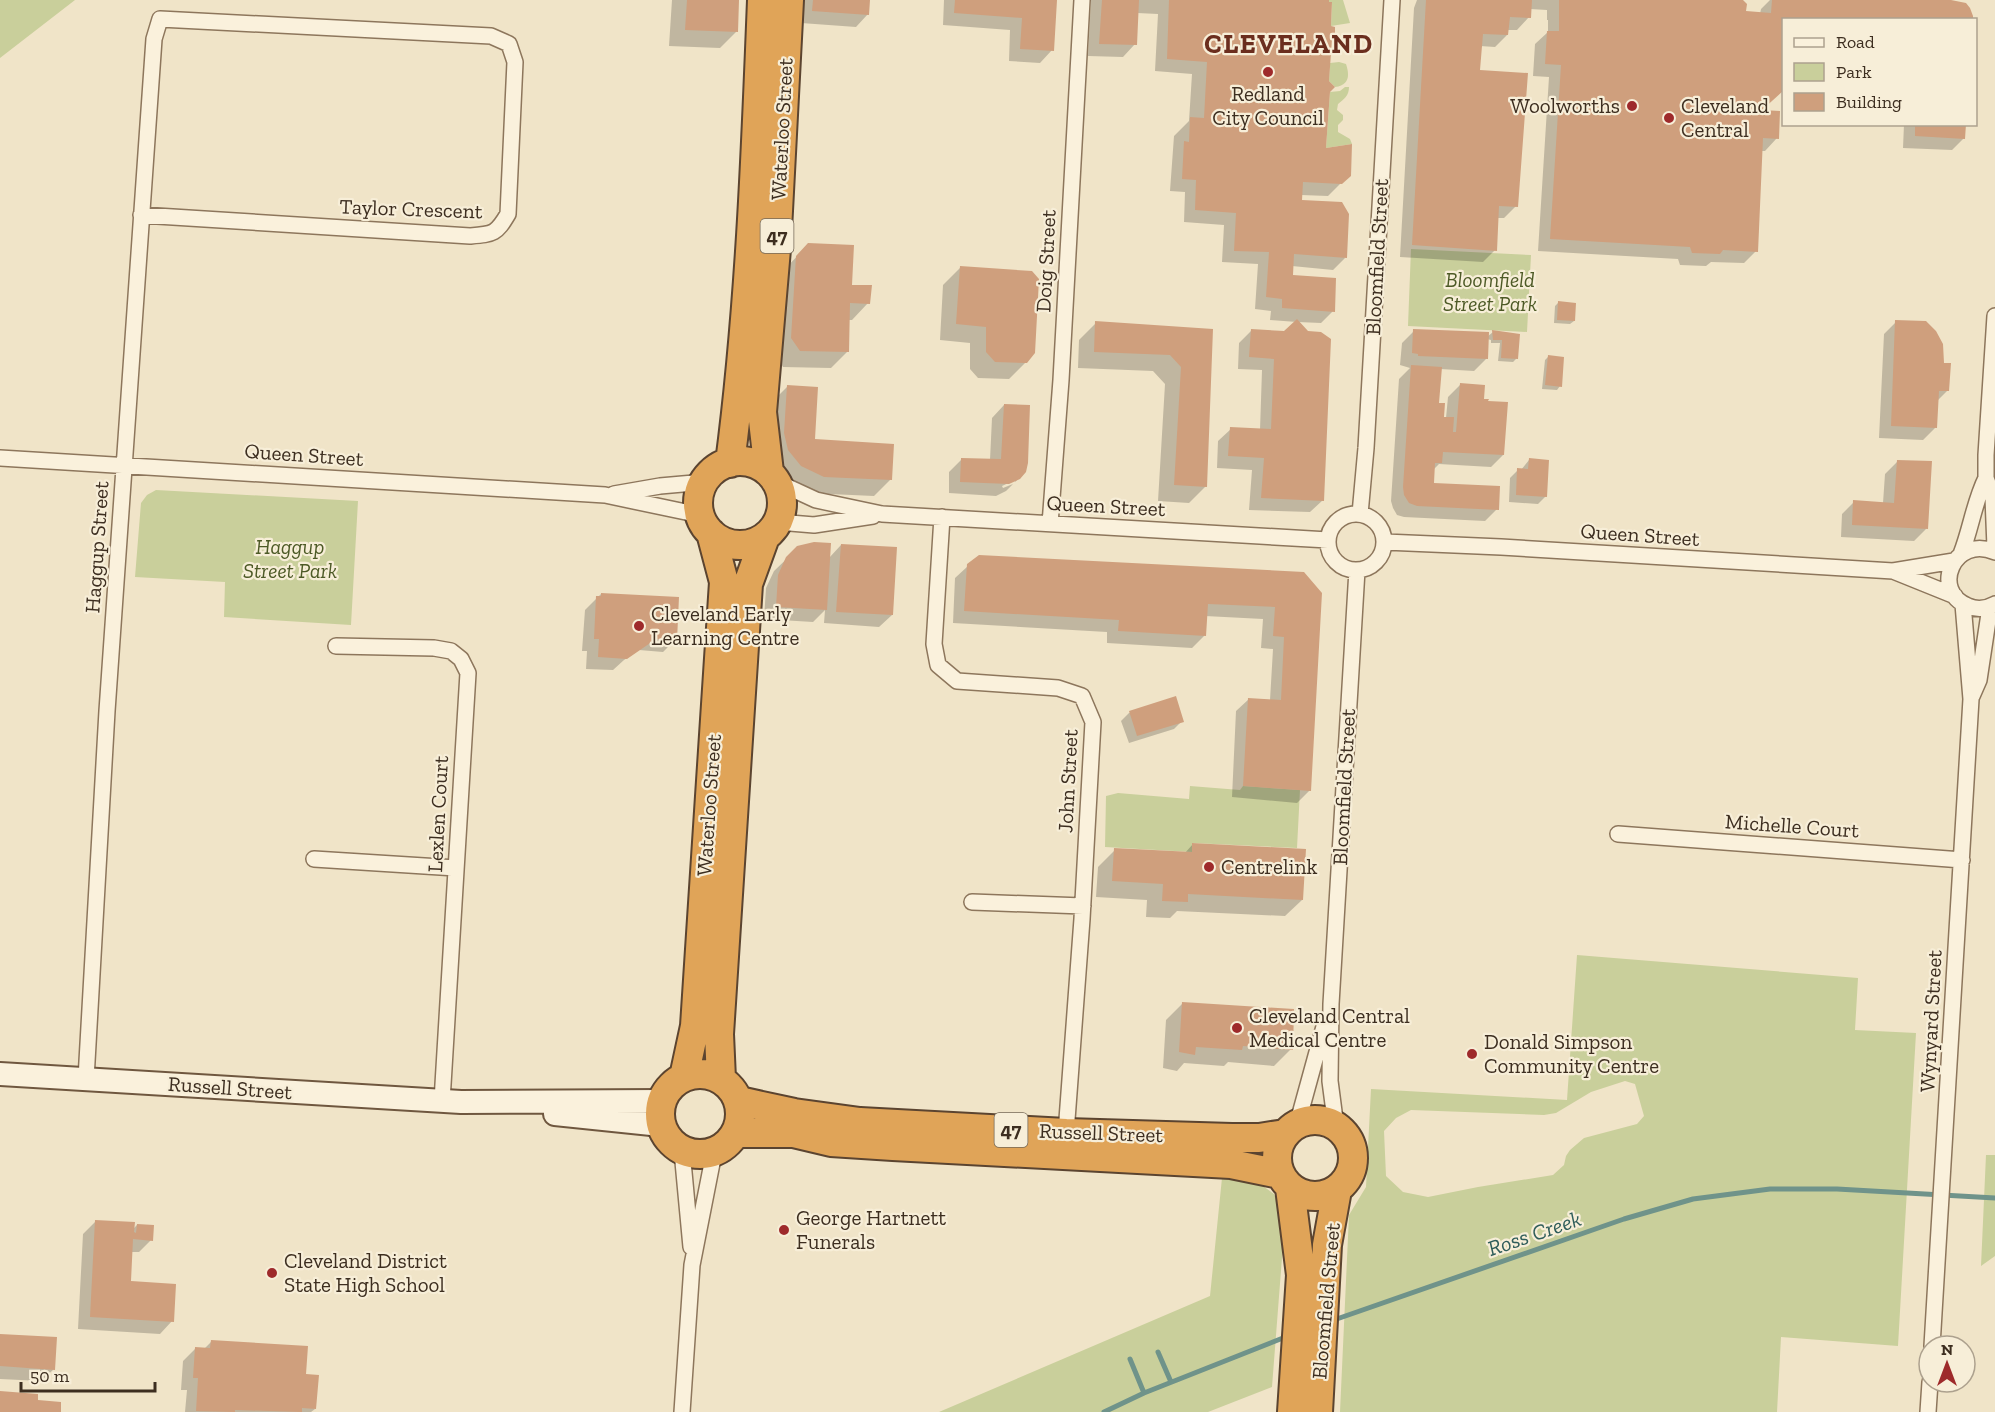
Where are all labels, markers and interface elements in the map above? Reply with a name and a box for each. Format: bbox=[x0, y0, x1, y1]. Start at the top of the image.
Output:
legend bbox=[1782, 18, 1977, 126]
district label: CLEVELAND bbox=[1204, 28, 1374, 60]
text: Road bbox=[1836, 31, 1875, 53]
street label: Waterloo Street bbox=[765, 57, 798, 201]
text: Park bbox=[1836, 61, 1872, 83]
marker: Redland City Council bbox=[1261, 65, 1275, 79]
place label: Redland City Council bbox=[1212, 81, 1324, 130]
text: Building bbox=[1836, 91, 1902, 113]
place label: Woolworths bbox=[1510, 93, 1620, 118]
place label: Cleveland Central bbox=[1681, 93, 1770, 142]
marker: Woolworths bbox=[1625, 99, 1639, 113]
marker: Cleveland Central bbox=[1662, 111, 1676, 125]
street label: Bloomfield Street bbox=[1360, 178, 1393, 336]
street label: Taylor Crescent bbox=[339, 194, 483, 223]
street label: Doig Street bbox=[1030, 209, 1061, 313]
road number: 47 bbox=[760, 219, 794, 253]
park label: Bloomfield Street Park bbox=[1443, 267, 1537, 316]
street label: Queen Street bbox=[244, 438, 365, 471]
street label: Haggup Street bbox=[79, 480, 114, 614]
street label: Queen Street bbox=[1046, 490, 1166, 521]
street label: Queen Street bbox=[1580, 518, 1701, 551]
park label: Haggup Street Park bbox=[243, 534, 337, 583]
place label: Cleveland Early Learning Centre bbox=[651, 601, 800, 650]
marker: Cleveland Early Learning Centre bbox=[632, 619, 646, 633]
street label: Bloomfield Street bbox=[1327, 708, 1360, 866]
street label: John Street bbox=[1052, 728, 1083, 833]
street label: Waterloo Street bbox=[691, 733, 726, 877]
street label: Lexlen Court bbox=[422, 755, 453, 873]
street label: Michelle Court bbox=[1724, 808, 1860, 843]
place label: Centrelink bbox=[1221, 854, 1317, 879]
marker: Centrelink bbox=[1202, 860, 1216, 874]
street label: Wynyard Street bbox=[1914, 949, 1947, 1093]
place label: Cleveland Central Medical Centre bbox=[1249, 1003, 1410, 1052]
marker: Cleveland Central Medical Centre bbox=[1230, 1021, 1244, 1035]
place label: Donald Simpson Community Centre bbox=[1484, 1029, 1659, 1078]
marker: Donald Simpson Community Centre bbox=[1465, 1047, 1479, 1061]
street label: Russell Street bbox=[167, 1071, 293, 1104]
road number: 47 bbox=[994, 1113, 1028, 1147]
street label: Russell Street bbox=[1038, 1118, 1164, 1147]
place label: George Hartnett Funerals bbox=[796, 1205, 946, 1254]
water label: Ross Creek bbox=[1484, 1205, 1585, 1262]
street label: Bloomfield Street bbox=[1306, 1222, 1345, 1380]
marker: George Hartnett Funerals bbox=[777, 1223, 791, 1237]
place label: Cleveland District State High School bbox=[284, 1248, 447, 1297]
marker: Cleveland District State High School bbox=[265, 1266, 279, 1280]
north arrow bbox=[1917, 1334, 1977, 1394]
text: N bbox=[1941, 1340, 1953, 1359]
scale bar bbox=[21, 1355, 154, 1393]
text: 50 m bbox=[30, 1365, 70, 1387]

